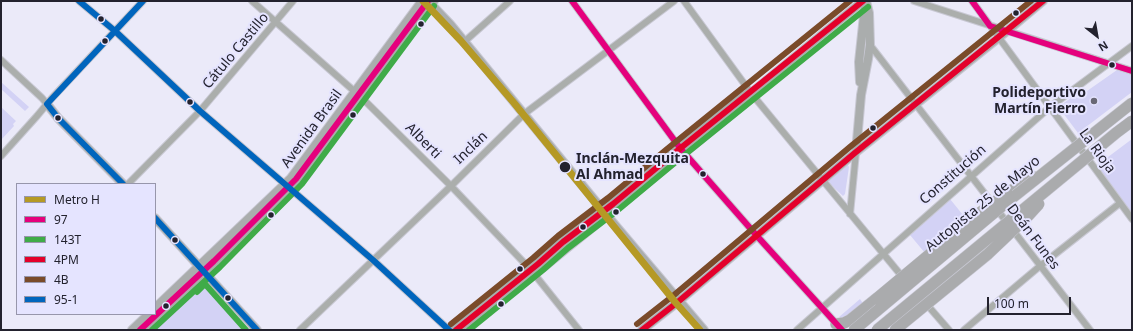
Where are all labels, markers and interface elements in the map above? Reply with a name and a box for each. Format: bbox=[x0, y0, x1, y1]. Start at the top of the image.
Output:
unlabelled marker bbox=[1011, 8, 1021, 18]
street label: Cátulo Castillo bbox=[199, 10, 273, 92]
unlabelled marker bbox=[96, 14, 106, 24]
north arrow bbox=[1077, 16, 1117, 56]
unlabelled marker bbox=[416, 19, 426, 29]
unlabelled marker bbox=[100, 36, 110, 46]
text: N bbox=[1096, 38, 1111, 55]
unlabelled marker bbox=[1107, 60, 1117, 70]
place label: Polideportivo Martín Fierro bbox=[992, 85, 1086, 118]
street label: Avenida Brasil bbox=[278, 87, 346, 171]
marker: Polideportivo Martín Fierro bbox=[1089, 96, 1099, 106]
unlabelled marker bbox=[185, 97, 195, 107]
unlabelled marker bbox=[348, 110, 358, 120]
unlabelled marker bbox=[53, 113, 63, 123]
street label: Alberti bbox=[402, 120, 444, 162]
unlabelled marker bbox=[868, 123, 878, 133]
street label: La Rioja bbox=[1075, 125, 1119, 177]
street label: Inclán bbox=[451, 128, 491, 168]
street label: Constitución bbox=[916, 142, 990, 208]
place label: Inclán-Mezquita Al Ahmad bbox=[576, 151, 689, 184]
street label: Autopista 25 de Mayo bbox=[922, 153, 1044, 255]
marker: Inclán-Mezquita Al Ahmad bbox=[558, 160, 572, 174]
unlabelled marker bbox=[698, 169, 708, 179]
legend bbox=[16, 183, 156, 315]
text: Metro H bbox=[54, 191, 100, 208]
street label: Deán Funes bbox=[1003, 201, 1063, 273]
unlabelled marker bbox=[611, 207, 621, 217]
unlabelled marker bbox=[266, 210, 276, 220]
text: 97 bbox=[54, 211, 68, 228]
unlabelled marker bbox=[578, 222, 588, 232]
text: 143T bbox=[54, 231, 81, 248]
unlabelled marker bbox=[170, 235, 180, 245]
text: 4PM bbox=[54, 251, 79, 268]
unlabelled marker bbox=[515, 264, 525, 274]
text: 4B bbox=[54, 271, 69, 288]
scale bar bbox=[989, 289, 1073, 315]
text: 95-1 bbox=[54, 291, 78, 308]
unlabelled marker bbox=[223, 293, 233, 303]
text: 100 m bbox=[994, 295, 1029, 312]
unlabelled marker bbox=[496, 299, 506, 309]
unlabelled marker bbox=[161, 301, 171, 311]

